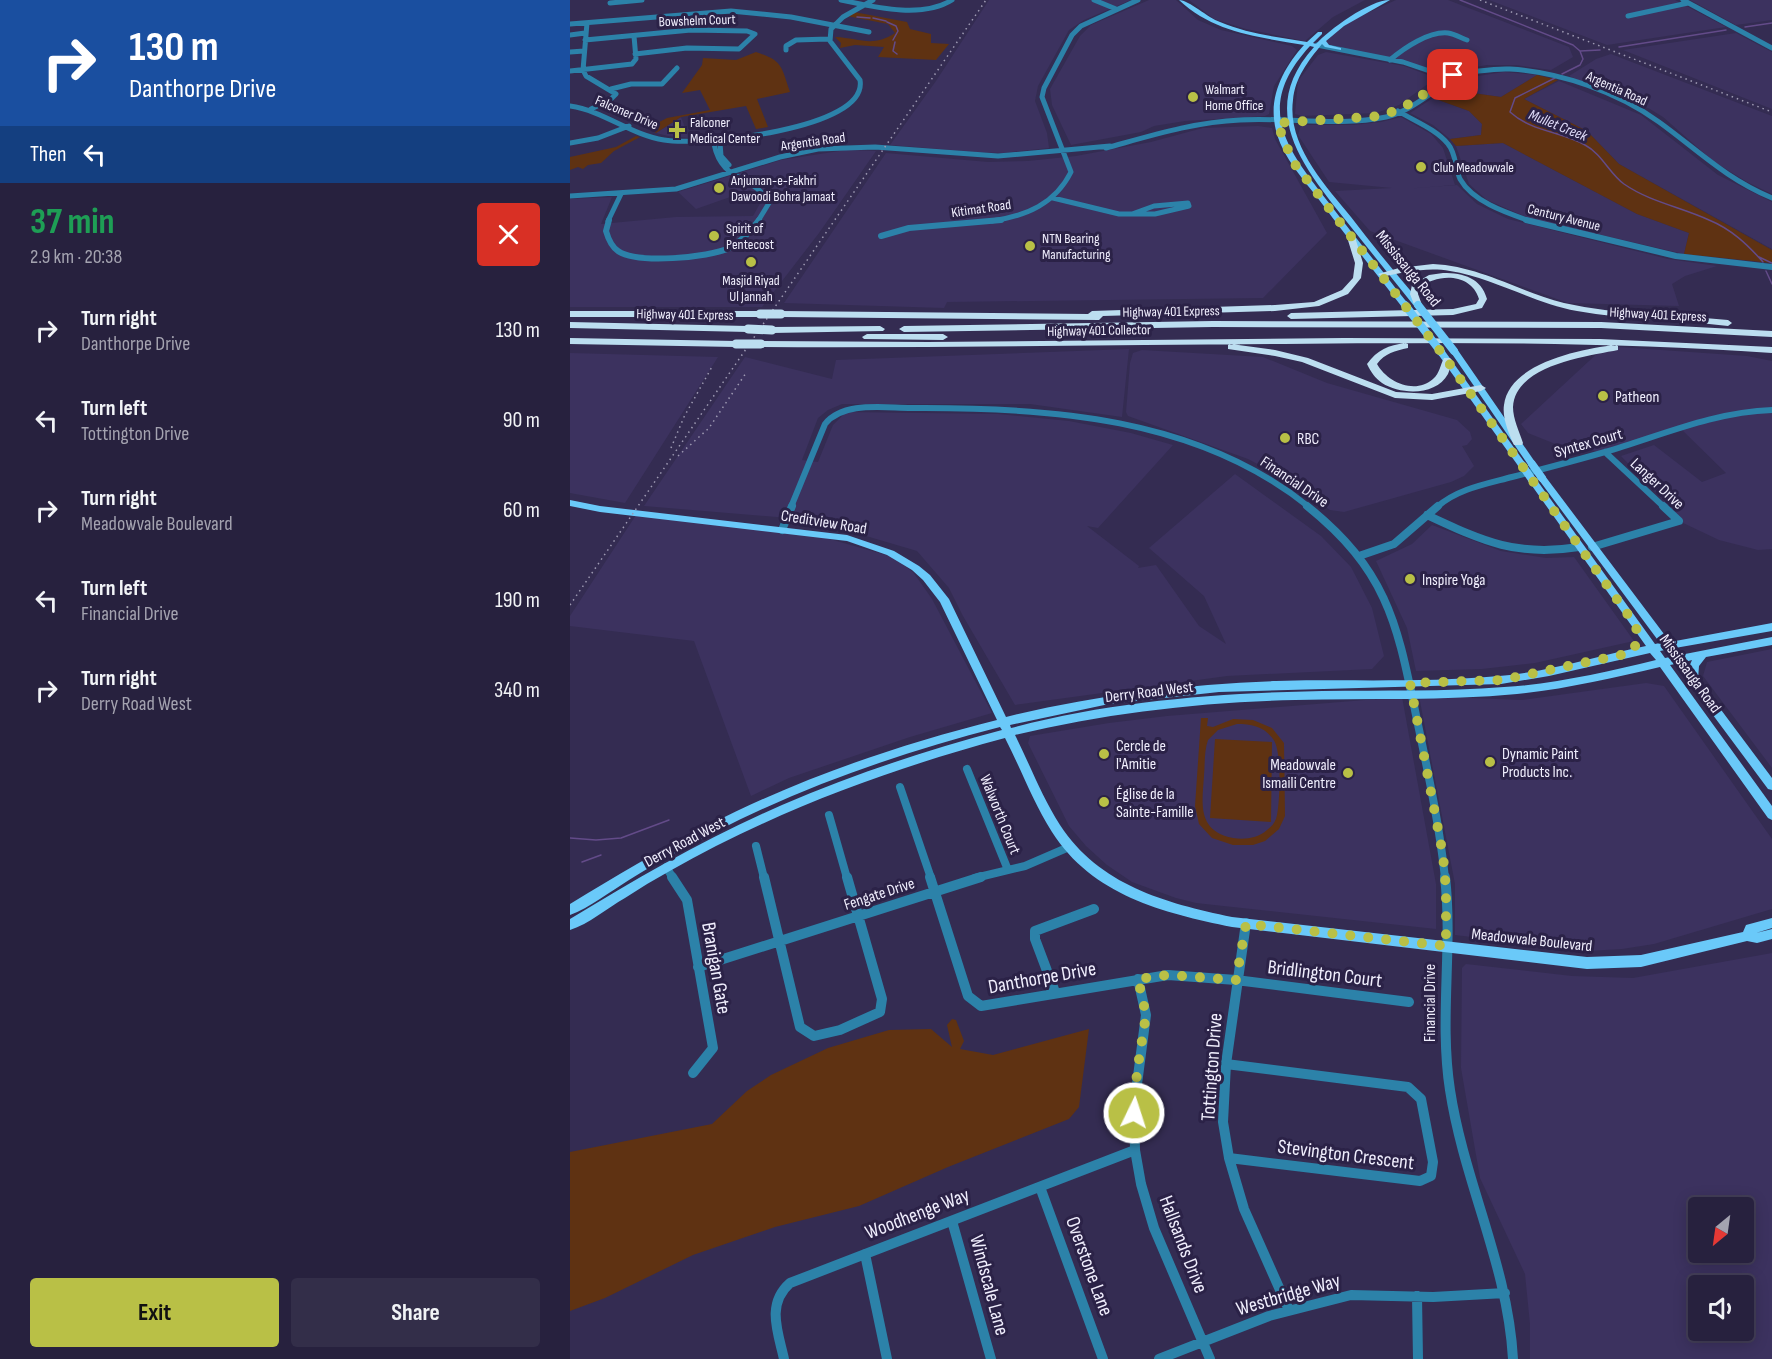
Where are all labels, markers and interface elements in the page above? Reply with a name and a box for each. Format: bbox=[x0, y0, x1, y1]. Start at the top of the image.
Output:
street label: Bowshelm Court bbox=[658, 11, 736, 30]
text: 130 m bbox=[129, 22, 219, 73]
icon: right bbox=[30, 24, 108, 102]
pin bbox=[1427, 49, 1478, 100]
icon: arrive bbox=[1436, 58, 1469, 91]
street label: Argentia Road bbox=[1583, 67, 1650, 109]
text: Danthorpe Drive bbox=[129, 73, 276, 105]
place label: Walmart Home Office bbox=[1205, 81, 1263, 114]
marker: Walmart Home Office bbox=[1186, 90, 1200, 104]
street label: Falconer Drive bbox=[593, 92, 661, 133]
water label: Mullet Creek bbox=[1526, 105, 1590, 146]
place label: Falconer Medical Center bbox=[690, 114, 760, 147]
marker: Falconer Medical Center bbox=[668, 121, 686, 139]
street label: Argentia Road bbox=[779, 129, 847, 155]
icon: left bbox=[78, 138, 111, 171]
text: Then bbox=[30, 141, 66, 168]
place label: Club Meadowvale bbox=[1433, 159, 1514, 176]
marker: Club Meadowvale bbox=[1414, 160, 1428, 174]
place label: Anjuman-e-Fakhri Dawoodi Bohra Jamaat bbox=[730, 172, 835, 205]
marker: Anjuman-e-Fakhri Dawoodi Bohra Jamaat bbox=[712, 181, 726, 195]
street label: Kitimat Road bbox=[950, 196, 1012, 221]
street label: Century Avenue bbox=[1526, 200, 1602, 235]
text: 37 min bbox=[30, 201, 115, 244]
button: close bbox=[477, 203, 540, 266]
place label: Spirit of Pentecost bbox=[726, 220, 774, 253]
street label: Mississauga Road bbox=[1371, 227, 1444, 311]
marker: Spirit of Pentecost bbox=[707, 229, 721, 243]
place label: NTN Bearing Manufacturing bbox=[1042, 230, 1111, 263]
marker: NTN Bearing Manufacturing bbox=[1023, 239, 1037, 253]
text: 2.9 km · 20:38 bbox=[30, 245, 122, 269]
marker: Masjid Riyad Ul Jannah bbox=[744, 255, 758, 269]
place label: Masjid Riyad Ul Jannah bbox=[722, 272, 780, 305]
street label: Highway 401 Express bbox=[1122, 302, 1220, 321]
street label: Highway 401 Express bbox=[1609, 303, 1707, 326]
text: Turn right bbox=[81, 305, 157, 332]
street label: Highway 401 Express bbox=[636, 305, 734, 324]
icon: right bbox=[30, 314, 63, 347]
text: 130 m bbox=[496, 317, 540, 344]
street label: Highway 401 Collector bbox=[1047, 321, 1151, 340]
text: Danthorpe Drive bbox=[81, 332, 190, 356]
place label: Patheon bbox=[1615, 388, 1659, 407]
marker: Patheon bbox=[1596, 389, 1610, 403]
text: Turn left bbox=[81, 395, 147, 422]
icon: left bbox=[30, 404, 63, 437]
text: 90 m bbox=[503, 407, 540, 434]
text: Tottington Drive bbox=[81, 422, 189, 446]
street label: Syntex Court bbox=[1552, 425, 1625, 462]
place label: RBC bbox=[1297, 430, 1320, 449]
marker: RBC bbox=[1278, 431, 1292, 445]
street label: Financial Drive bbox=[1256, 453, 1332, 512]
street label: Langer Drive bbox=[1626, 454, 1688, 514]
text: Turn right bbox=[81, 485, 157, 512]
icon: right bbox=[30, 494, 63, 527]
text: 60 m bbox=[503, 497, 540, 524]
street label: Creditview Road bbox=[779, 506, 868, 539]
text: Meadowvale Boulevard bbox=[81, 512, 233, 536]
place label: Inspire Yoga bbox=[1422, 571, 1486, 590]
marker: Inspire Yoga bbox=[1403, 572, 1417, 586]
text: Turn left bbox=[81, 575, 147, 602]
icon: left bbox=[30, 584, 63, 617]
text: 190 m bbox=[495, 587, 540, 614]
text: Financial Drive bbox=[81, 602, 179, 626]
street label: Mississauga Road bbox=[1655, 631, 1725, 717]
text: Turn right bbox=[81, 665, 157, 692]
icon: right bbox=[30, 674, 63, 707]
text: 340 m bbox=[494, 677, 540, 704]
street label: Derry Road West bbox=[1104, 678, 1194, 707]
text: Derry Road West bbox=[81, 692, 192, 716]
place label: Cercle de l'Amitie bbox=[1116, 737, 1166, 774]
place label: Dynamic Paint Products Inc. bbox=[1502, 745, 1579, 782]
marker: Cercle de l'Amitie bbox=[1097, 747, 1111, 761]
marker: Dynamic Paint Products Inc. bbox=[1483, 755, 1497, 769]
place label: Meadowvale Ismaili Centre bbox=[1262, 756, 1336, 793]
marker: Meadowvale Ismaili Centre bbox=[1341, 766, 1355, 780]
street label: Walworth Court bbox=[975, 772, 1024, 857]
place label: Église de la Sainte-Famille bbox=[1116, 785, 1194, 822]
marker: Église de la Sainte-Famille bbox=[1097, 795, 1111, 809]
street label: Derry Road West bbox=[641, 813, 728, 872]
street label: Fengate Drive bbox=[842, 874, 917, 915]
street label: Branigan Gate bbox=[696, 920, 736, 1016]
street label: Meadowvale Boulevard bbox=[1471, 925, 1593, 956]
street label: Bridlington Court bbox=[1266, 955, 1384, 993]
street label: Danthorpe Drive bbox=[986, 957, 1098, 999]
street label: Financial Drive bbox=[1421, 964, 1440, 1042]
street label: Tottington Drive bbox=[1196, 1012, 1228, 1122]
position arrow bbox=[1102, 1081, 1166, 1145]
street label: Stevington Crescent bbox=[1276, 1135, 1415, 1175]
street label: Woodhenge Way bbox=[862, 1183, 973, 1245]
street label: Hallsands Drive bbox=[1154, 1192, 1213, 1296]
north arrow bbox=[1688, 1197, 1754, 1263]
map controls bbox=[1688, 1197, 1754, 1341]
street label: Overstone Lane bbox=[1060, 1213, 1118, 1319]
street label: Windscale Lane bbox=[964, 1232, 1014, 1338]
street label: Westbridge Way bbox=[1234, 1269, 1343, 1321]
button: sound bbox=[1688, 1275, 1754, 1341]
button: Exit bbox=[30, 1278, 279, 1347]
button: Share bbox=[291, 1278, 540, 1347]

